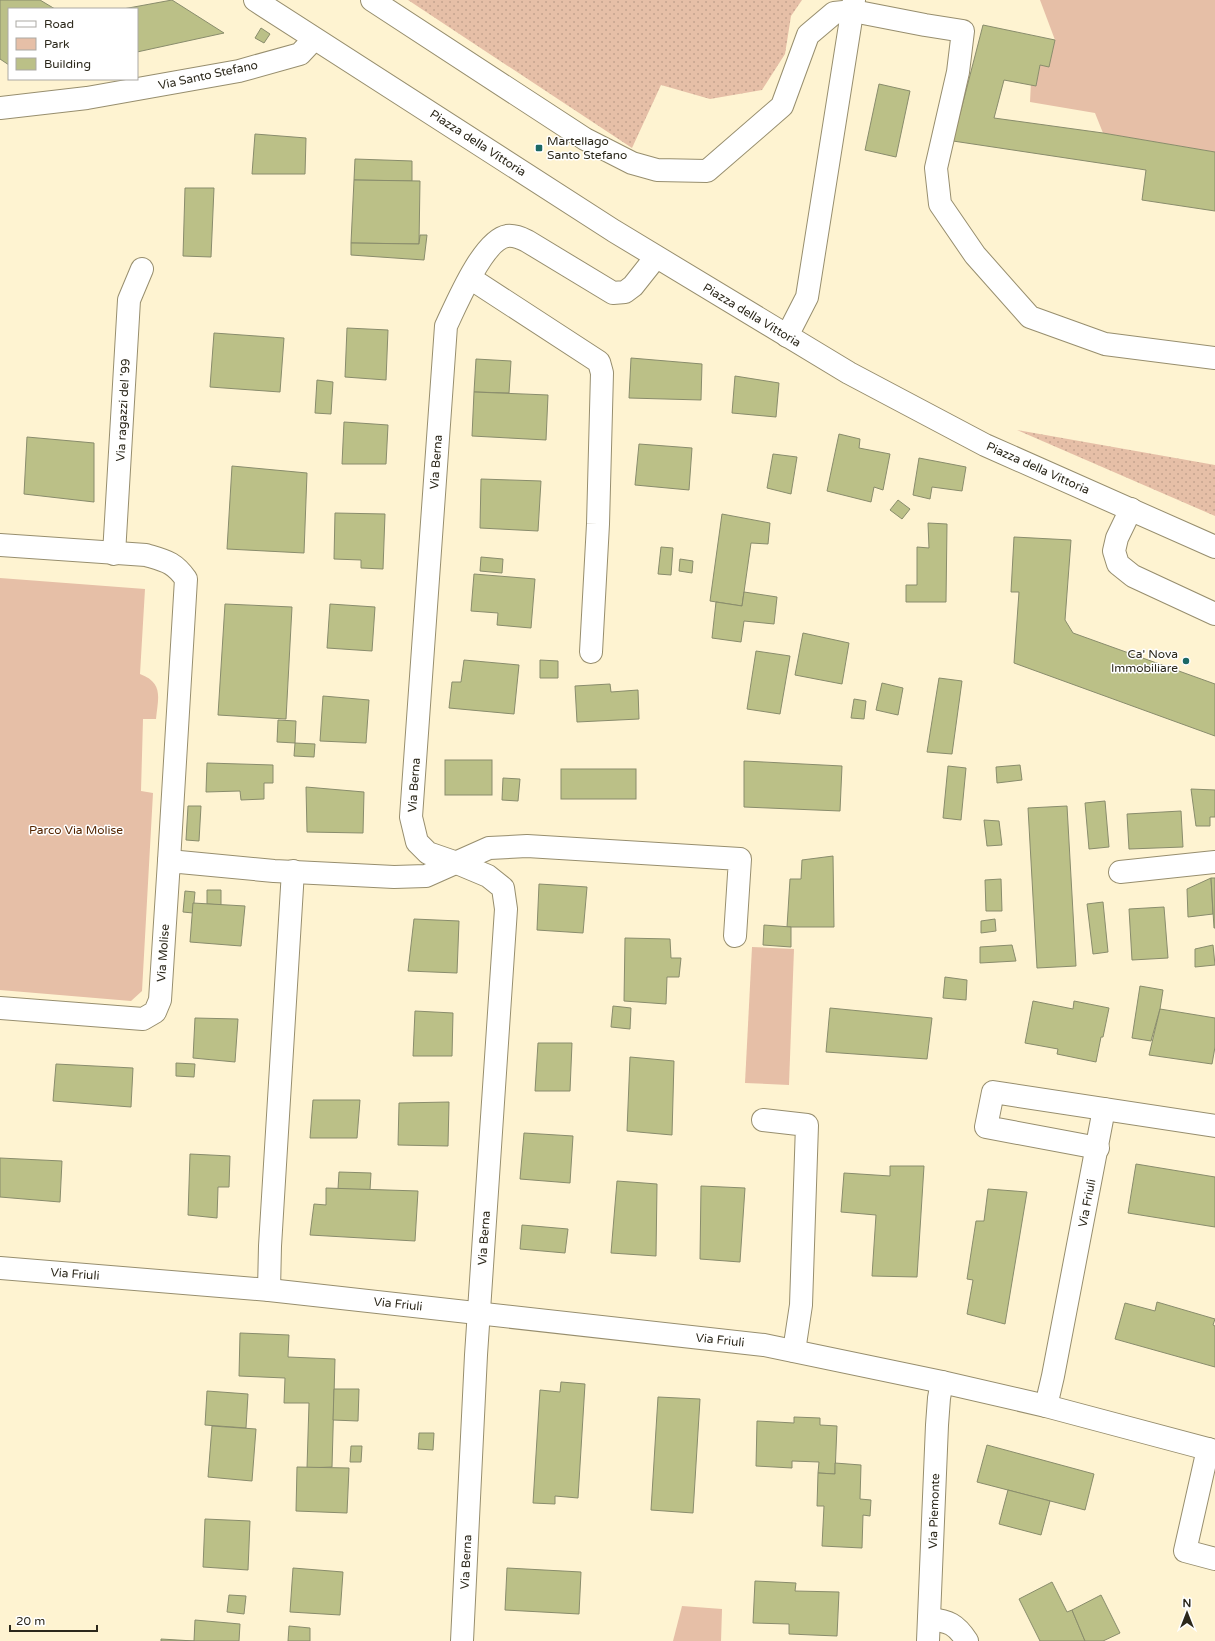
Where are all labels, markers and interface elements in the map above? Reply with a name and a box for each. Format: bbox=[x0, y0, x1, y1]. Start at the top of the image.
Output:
legend bbox=[8, 8, 138, 80]
text: Road bbox=[44, 17, 74, 31]
text: Park bbox=[44, 37, 70, 51]
text: Building bbox=[44, 57, 91, 71]
street label: Via Santo Stefano bbox=[157, 58, 259, 92]
street label: Piazza della Vittoria bbox=[427, 107, 529, 179]
place label: Martellago Santo Stefano bbox=[547, 134, 627, 162]
marker: Martellago Santo Stefano bbox=[534, 143, 544, 153]
street label: Piazza della Vittoria bbox=[701, 280, 803, 350]
street label: Via ragazzi del '99 bbox=[113, 358, 133, 462]
street label: Via Berna bbox=[427, 434, 445, 490]
street label: Piazza della Vittoria bbox=[984, 439, 1092, 497]
place label: Ca' Nova Immobiliare bbox=[1111, 647, 1178, 675]
marker: Ca' Nova Immobiliare bbox=[1181, 656, 1191, 666]
street label: Via Berna bbox=[405, 757, 423, 813]
park label: Parco Via Molise bbox=[29, 823, 123, 837]
street label: Via Molise bbox=[154, 923, 172, 983]
street label: Via Friuli bbox=[1075, 1178, 1099, 1228]
street label: Via Berna bbox=[475, 1210, 493, 1266]
street label: Via Friuli bbox=[50, 1265, 100, 1283]
street label: Via Friuli bbox=[373, 1294, 423, 1314]
street label: Via Friuli bbox=[695, 1330, 745, 1350]
street label: Via Piemonte bbox=[926, 1473, 942, 1549]
street label: Via Berna bbox=[458, 1534, 474, 1590]
north arrow bbox=[1167, 1593, 1207, 1633]
text: N bbox=[1183, 1597, 1191, 1610]
scale bar bbox=[10, 1607, 97, 1633]
text: 20 m bbox=[16, 1614, 45, 1628]

